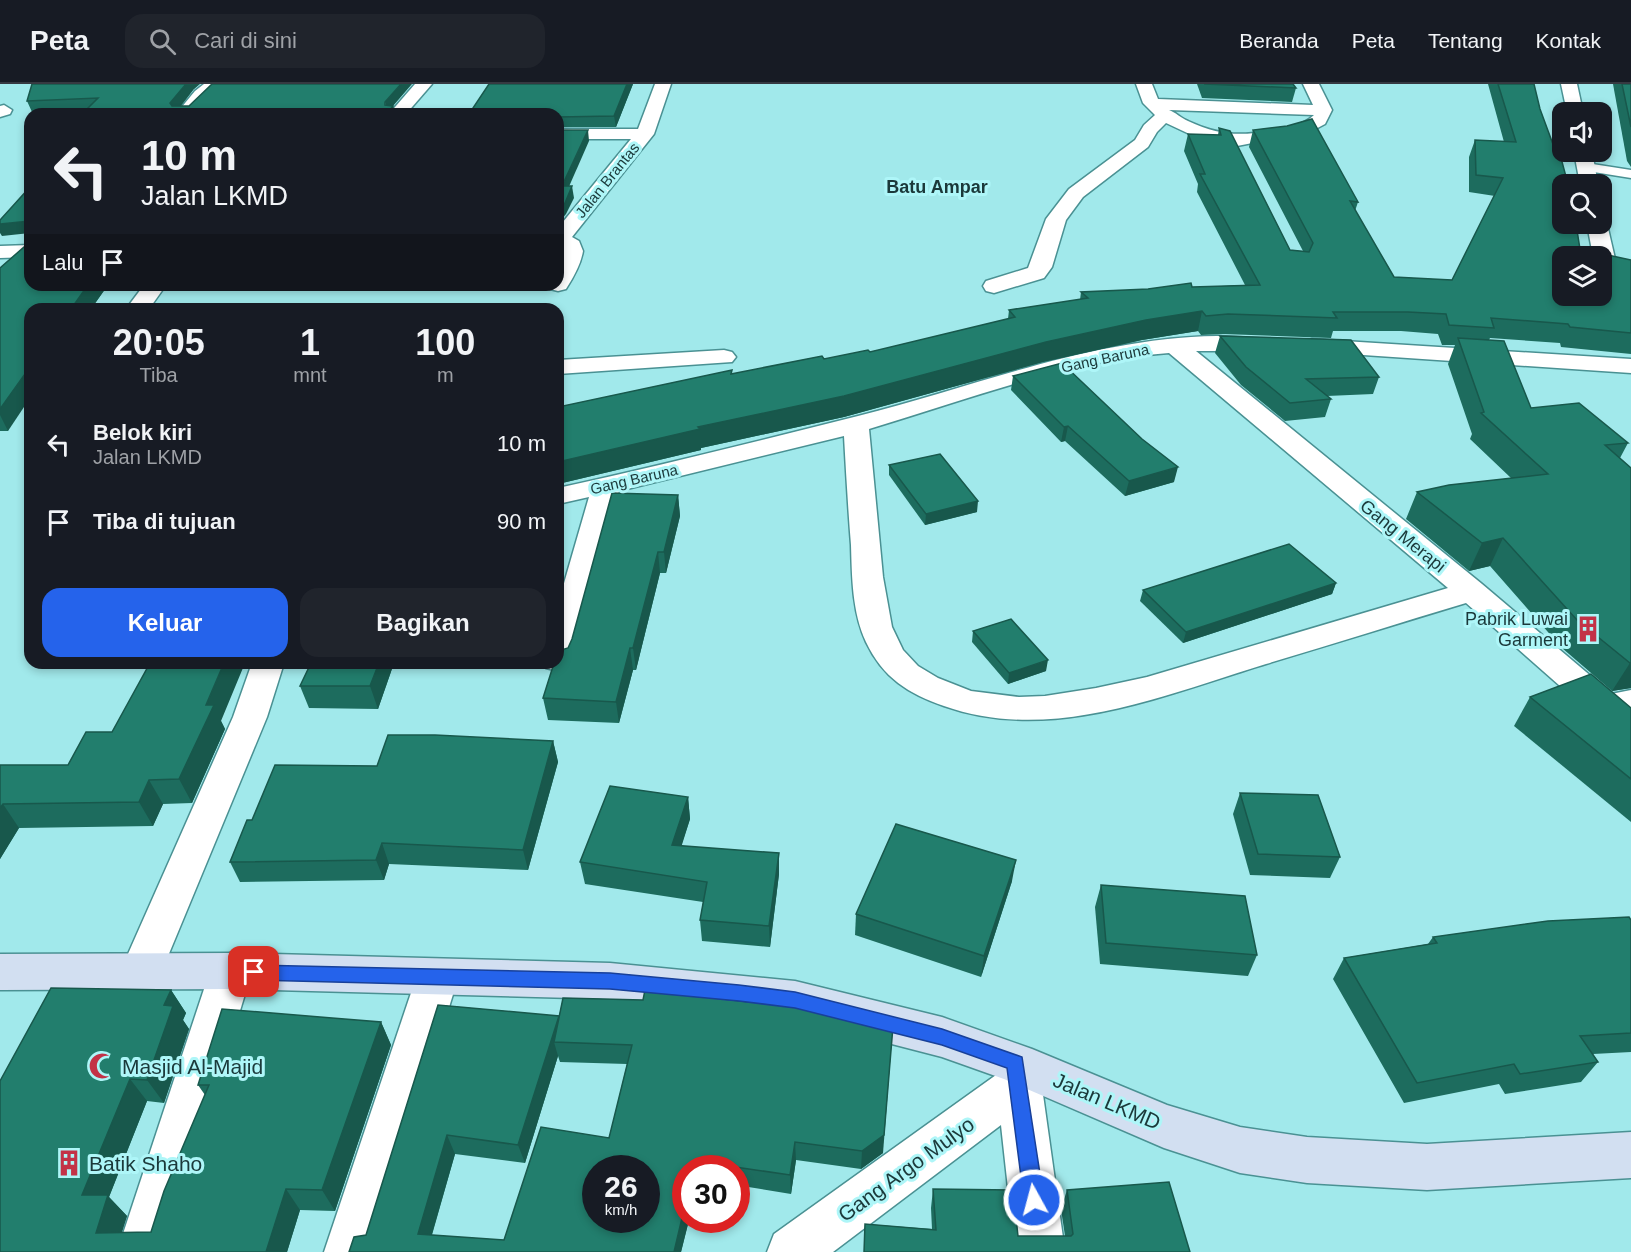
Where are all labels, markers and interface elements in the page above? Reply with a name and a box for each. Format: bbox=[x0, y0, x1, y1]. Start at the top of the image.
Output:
search box bbox=[125, 14, 545, 68]
text: Peta bbox=[30, 25, 89, 56]
icon: search bbox=[146, 25, 179, 58]
text: Cari di sini bbox=[194, 28, 297, 53]
text: Beranda bbox=[1239, 29, 1319, 52]
text: Peta bbox=[1352, 29, 1395, 52]
text: Tentang bbox=[1428, 29, 1503, 52]
text: Kontak bbox=[1536, 29, 1601, 52]
map controls bbox=[1552, 102, 1612, 306]
button: sound bbox=[1552, 102, 1612, 162]
icon: left bbox=[42, 132, 120, 210]
text: 10 m bbox=[141, 132, 237, 179]
street label: Jalan Brantas bbox=[572, 139, 642, 221]
button: search bbox=[1552, 174, 1612, 234]
district label: Batu Ampar bbox=[886, 177, 988, 197]
text: Jalan LKMD bbox=[141, 181, 288, 211]
icon: arrive bbox=[96, 246, 129, 279]
button: layers bbox=[1552, 246, 1612, 306]
text: Lalu bbox=[42, 250, 84, 275]
text: 20:05 bbox=[113, 322, 205, 363]
text: 1 bbox=[300, 322, 320, 363]
text: 100 bbox=[415, 322, 475, 363]
street label: Gang Baruna bbox=[1060, 340, 1151, 376]
text: Tiba bbox=[140, 364, 178, 386]
text: mnt bbox=[293, 364, 327, 386]
text: m bbox=[437, 364, 454, 386]
text: Belok kiri bbox=[93, 420, 192, 445]
icon: left bbox=[42, 428, 75, 461]
text: 10 m bbox=[497, 431, 546, 456]
text: Jalan LKMD bbox=[93, 446, 202, 468]
street label: Gang Baruna bbox=[589, 461, 680, 497]
street label: Gang Merapi bbox=[1356, 495, 1450, 577]
icon: arrive bbox=[42, 506, 75, 539]
text: Tiba di tujuan bbox=[93, 509, 236, 534]
text: 90 m bbox=[497, 509, 546, 534]
button: Keluar bbox=[42, 588, 288, 657]
button: Bagikan bbox=[300, 588, 546, 657]
place label: Pabrik Luwai Garment bbox=[1465, 609, 1568, 650]
building icon: Pabrik Luwai Garment bbox=[1573, 614, 1603, 644]
pin bbox=[228, 946, 279, 997]
icon: arrive bbox=[237, 955, 270, 988]
mosque icon: Masjid Al-Majid bbox=[87, 1051, 117, 1081]
place label: Masjid Al-Majid bbox=[122, 1055, 263, 1078]
street label: Jalan LKMD bbox=[1050, 1068, 1164, 1134]
street label: Gang Argo Mulyo bbox=[834, 1112, 978, 1226]
building icon: Batik Shaho bbox=[54, 1148, 84, 1178]
place label: Batik Shaho bbox=[89, 1152, 202, 1175]
speed limit sign: 30 bbox=[672, 1155, 750, 1233]
position arrow bbox=[1002, 1168, 1066, 1232]
text: 26 bbox=[604, 1170, 638, 1203]
text: km/h bbox=[605, 1201, 637, 1218]

